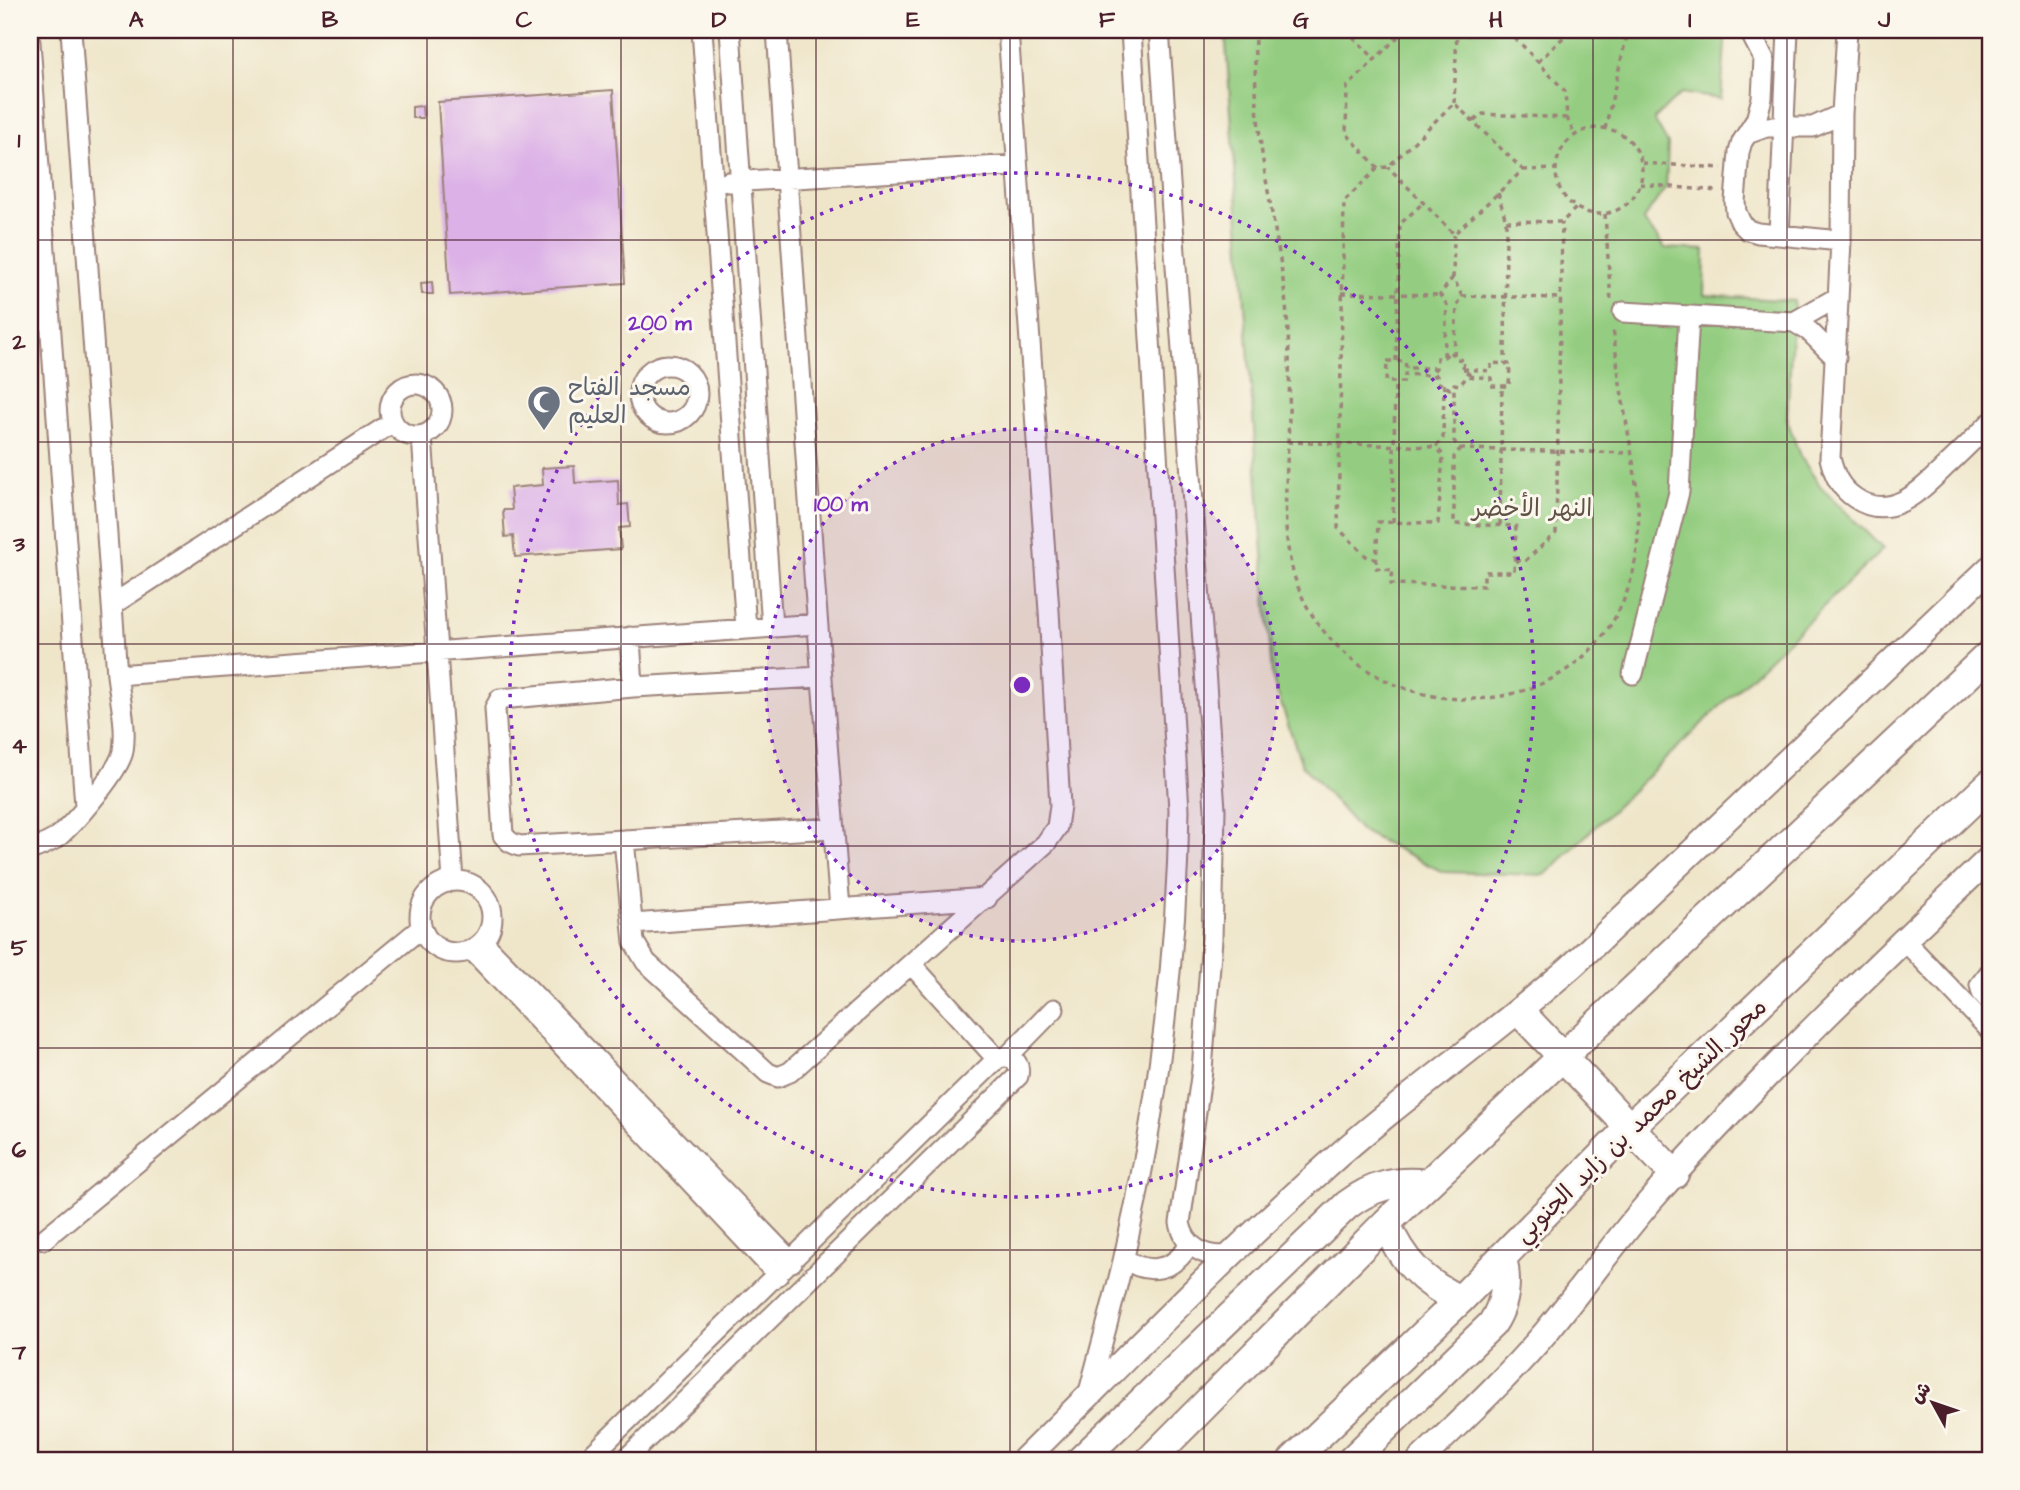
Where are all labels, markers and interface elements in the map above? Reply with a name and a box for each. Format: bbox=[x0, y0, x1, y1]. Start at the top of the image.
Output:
text: A bbox=[129, 4, 144, 36]
text: B bbox=[322, 4, 339, 36]
text: C bbox=[516, 4, 533, 36]
text: D bbox=[712, 4, 727, 36]
text: E bbox=[906, 4, 920, 36]
text: F bbox=[1099, 4, 1116, 36]
text: G bbox=[1293, 4, 1309, 36]
text: H bbox=[1489, 4, 1503, 36]
text: I bbox=[1688, 4, 1692, 36]
text: J bbox=[1877, 4, 1891, 36]
text: 1 bbox=[18, 124, 21, 156]
text: 200 m bbox=[627, 309, 692, 338]
text: 2 bbox=[11, 326, 26, 358]
place label: مسجد الفتاح العليم bbox=[568, 371, 691, 433]
mosque icon: مسجد الفتاح العليم bbox=[525, 383, 563, 432]
text: 100 m bbox=[814, 490, 869, 519]
park label: النهر الأخضر bbox=[1470, 491, 1592, 526]
text: 3 bbox=[12, 528, 25, 560]
centre of rings bbox=[1010, 673, 1034, 697]
text: 4 bbox=[11, 730, 27, 762]
text: 5 bbox=[11, 932, 28, 964]
street label: محور الشيخ محمد بن زايد الجنوبي bbox=[1507, 991, 1777, 1253]
text: 6 bbox=[12, 1134, 27, 1166]
text: 7 bbox=[11, 1336, 27, 1368]
north arrow bbox=[1898, 1368, 1968, 1438]
text: ش bbox=[1904, 1376, 1938, 1410]

